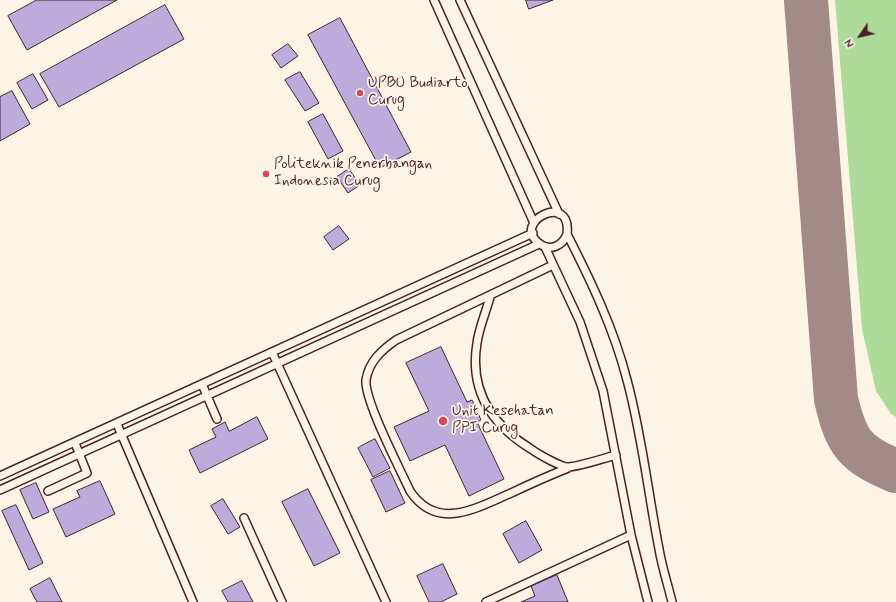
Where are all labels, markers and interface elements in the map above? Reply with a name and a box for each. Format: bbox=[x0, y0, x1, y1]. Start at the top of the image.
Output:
north arrow bbox=[840, 16, 880, 56]
text: N bbox=[842, 36, 858, 50]
place label: UPBU Budiarto Curug bbox=[368, 75, 468, 110]
marker: UPBU Budiarto Curug bbox=[355, 88, 365, 98]
place label: Politeknik Penerbangan Indonesia Curug bbox=[274, 156, 432, 191]
marker: Politeknik Penerbangan Indonesia Curug bbox=[261, 169, 271, 179]
place label: Unit Kesehatan PPI Curug bbox=[452, 403, 554, 438]
marker: Unit Kesehatan PPI Curug bbox=[437, 415, 449, 427]

